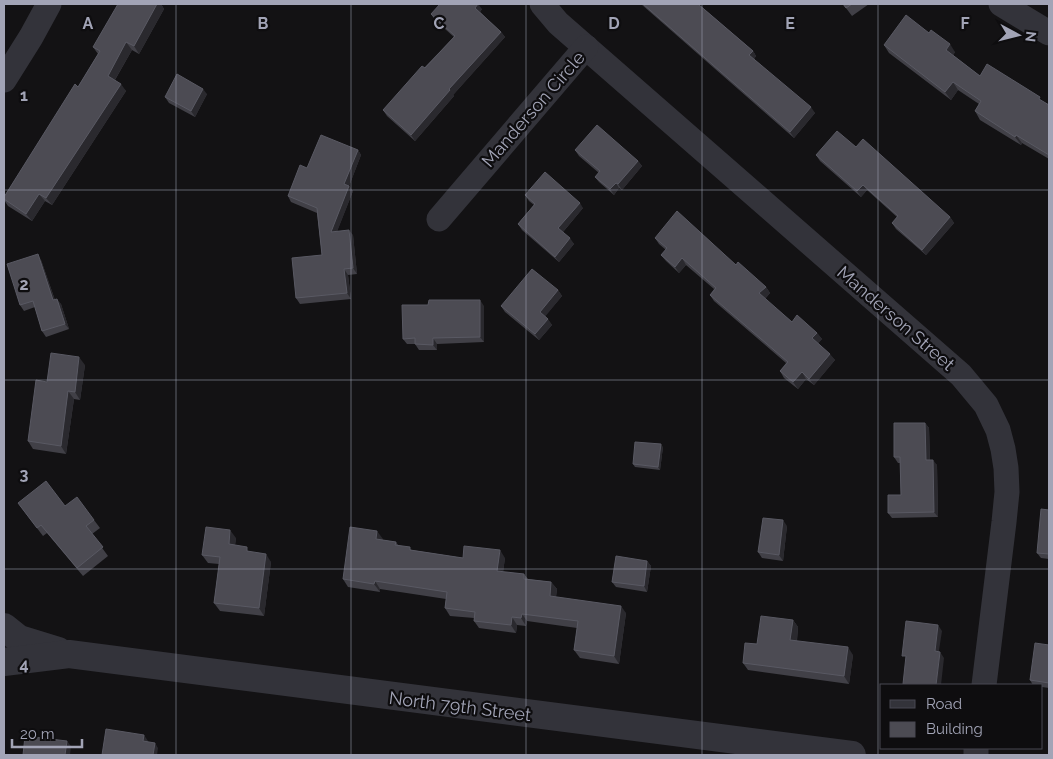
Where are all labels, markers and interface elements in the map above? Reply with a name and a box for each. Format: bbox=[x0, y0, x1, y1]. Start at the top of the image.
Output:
north arrow bbox=[993, 10, 1043, 60]
text: A bbox=[83, 14, 94, 33]
text: B bbox=[258, 14, 269, 33]
text: C bbox=[434, 14, 445, 33]
text: D bbox=[608, 14, 620, 33]
text: E bbox=[785, 14, 795, 33]
text: F bbox=[960, 14, 970, 33]
text: N bbox=[1022, 30, 1039, 43]
street label: Manderson Circle bbox=[477, 47, 589, 171]
text: 1 bbox=[20, 86, 28, 105]
street label: Manderson Street bbox=[833, 261, 959, 375]
text: 2 bbox=[19, 275, 29, 294]
text: 3 bbox=[20, 465, 29, 484]
text: 4 bbox=[19, 655, 29, 674]
legend bbox=[880, 684, 1043, 749]
street label: North 79th Street bbox=[388, 687, 532, 725]
text: Road bbox=[926, 695, 962, 713]
scale bar bbox=[12, 716, 82, 748]
text: Building bbox=[926, 720, 983, 738]
text: 20 m bbox=[20, 725, 55, 743]

